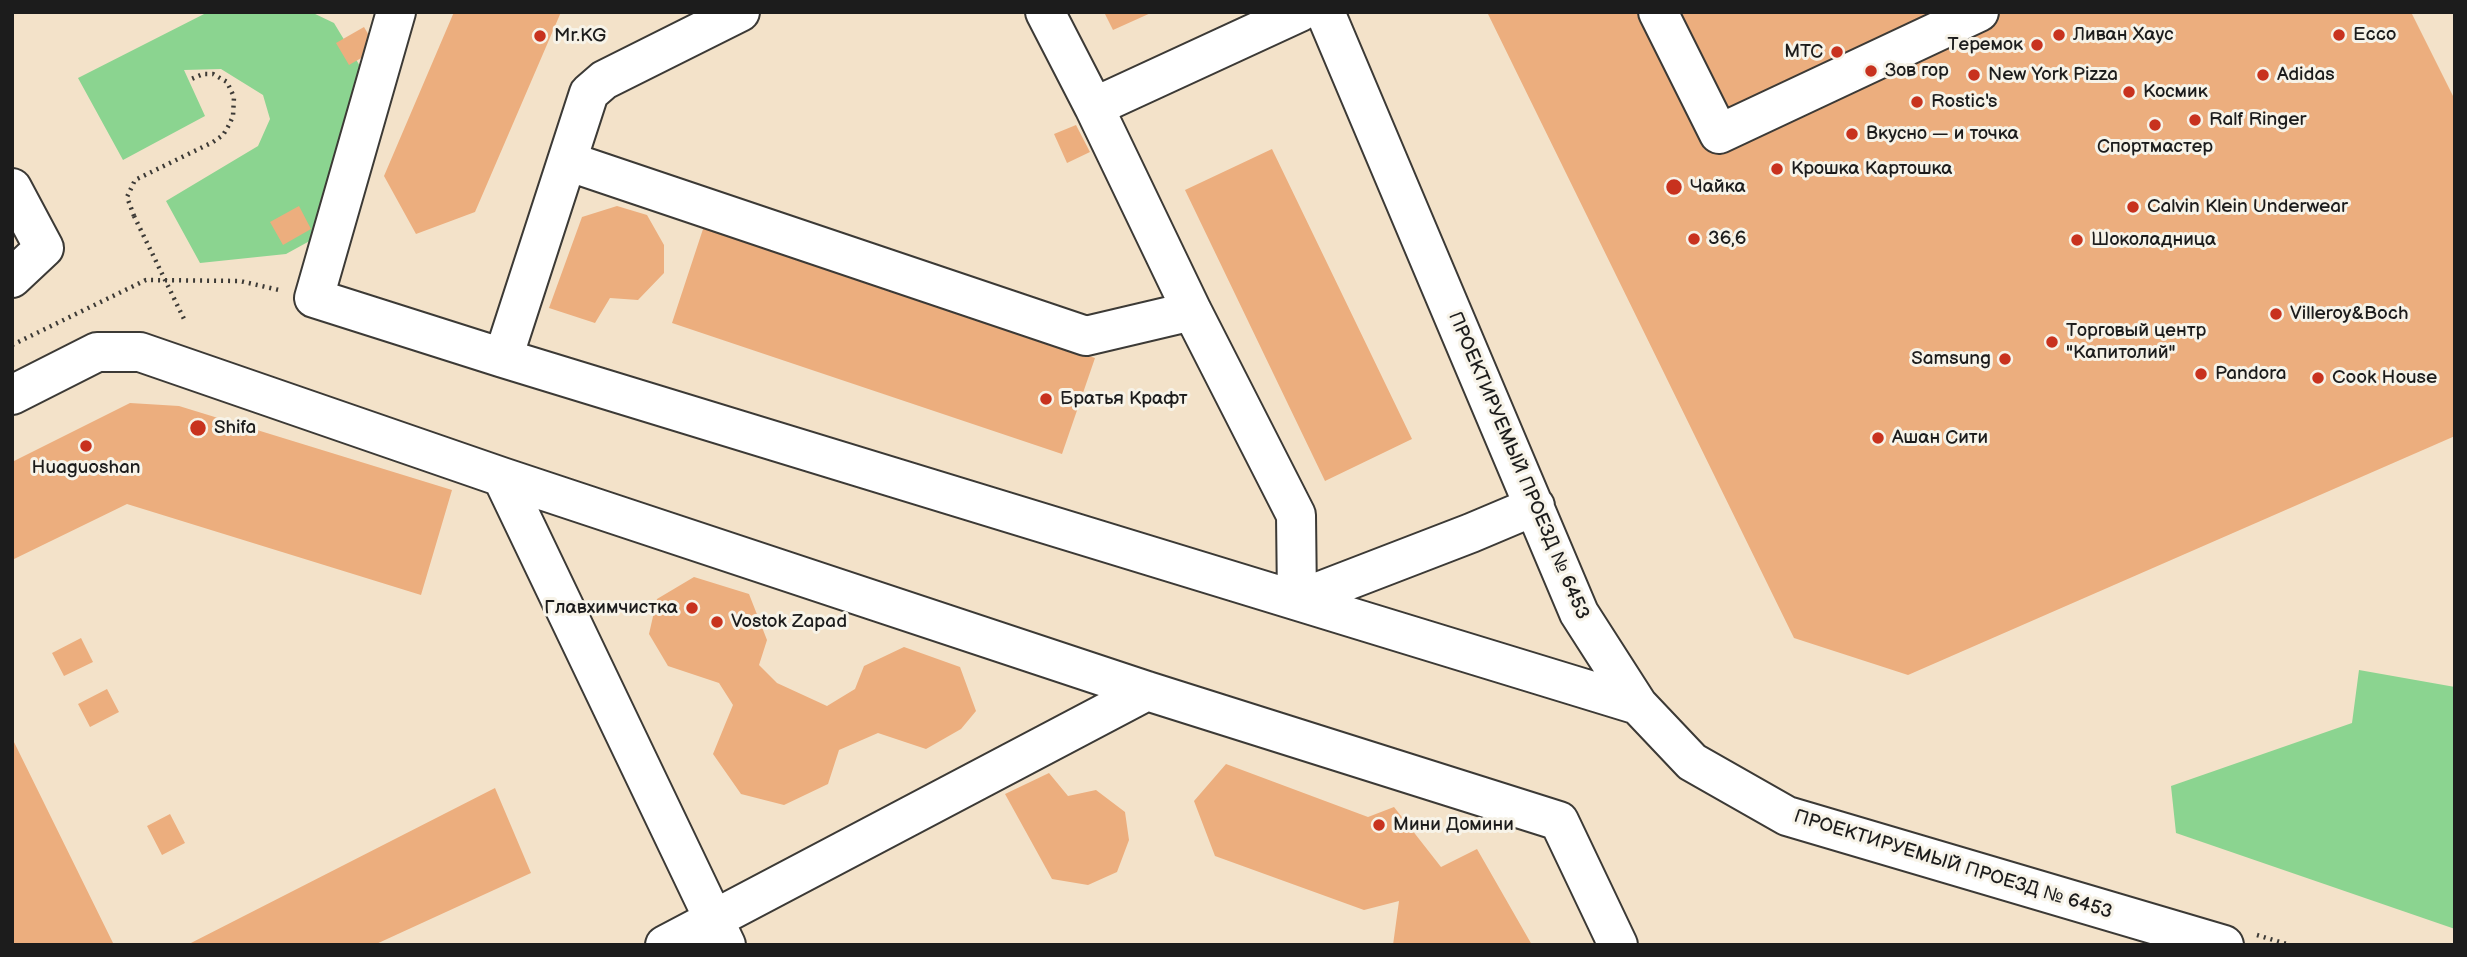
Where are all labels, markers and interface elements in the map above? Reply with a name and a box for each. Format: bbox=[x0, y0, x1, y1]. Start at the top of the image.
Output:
place label: Ливан Хаус bbox=[2073, 24, 2174, 46]
place label: Ecco bbox=[2353, 24, 2397, 46]
place label: Mr.KG bbox=[554, 25, 606, 47]
marker: Ливан Хаус bbox=[2051, 27, 2067, 43]
marker: Ecco bbox=[2331, 27, 2347, 43]
marker: Mr.KG bbox=[532, 28, 548, 44]
place label: Теремок bbox=[1948, 34, 2023, 56]
marker: Теремок bbox=[2029, 37, 2045, 53]
place label: МТС bbox=[1784, 41, 1823, 63]
marker: МТС bbox=[1829, 44, 1845, 60]
place label: Зов гор bbox=[1885, 60, 1949, 82]
marker: Зов гор bbox=[1863, 63, 1879, 79]
place label: New York Pizza bbox=[1988, 64, 2118, 86]
place label: Adidas bbox=[2277, 64, 2335, 86]
marker: New York Pizza bbox=[1966, 67, 1982, 83]
marker: Adidas bbox=[2255, 67, 2271, 83]
place label: Космик bbox=[2143, 81, 2208, 103]
marker: Космик bbox=[2121, 84, 2137, 100]
place label: Rostic's bbox=[1931, 91, 1997, 113]
marker: Rostic's bbox=[1909, 94, 1925, 110]
place label: Ralf Ringer bbox=[2209, 109, 2306, 131]
marker: Ralf Ringer bbox=[2187, 112, 2203, 128]
marker: Спортмастер bbox=[2147, 117, 2163, 133]
place label: Вкусно — и точка bbox=[1866, 123, 2019, 145]
marker: Вкусно — и точка bbox=[1844, 126, 1860, 142]
place label: Спортмастер bbox=[2097, 136, 2213, 158]
place label: Крошка Картошка bbox=[1791, 158, 1953, 180]
marker: Крошка Картошка bbox=[1769, 161, 1785, 177]
place label: Чайка bbox=[1690, 176, 1746, 198]
marker: Чайка bbox=[1664, 177, 1684, 197]
place label: Calvin Klein Underwear bbox=[2147, 196, 2348, 218]
marker: Calvin Klein Underwear bbox=[2125, 199, 2141, 215]
place label: 36,6 bbox=[1708, 228, 1746, 250]
place label: Шоколадница bbox=[2091, 229, 2216, 251]
marker: 36,6 bbox=[1686, 231, 1702, 247]
marker: Шоколадница bbox=[2069, 232, 2085, 248]
place label: Villeroy&Boch bbox=[2290, 303, 2408, 325]
marker: Villeroy&Boch bbox=[2268, 306, 2284, 322]
street label: ПРОЕКТИРУЕМЫЙ ПРОЕЗД № 6453 bbox=[1443, 309, 1593, 623]
place label: Торговый центр "Капитолий" bbox=[2066, 320, 2206, 364]
marker: Торговый центр "Капитолий" bbox=[2044, 334, 2060, 350]
place label: Samsung bbox=[1911, 348, 1991, 370]
marker: Samsung bbox=[1997, 351, 2013, 367]
place label: Pandora bbox=[2215, 363, 2287, 385]
marker: Pandora bbox=[2193, 366, 2209, 382]
place label: Cook House bbox=[2332, 367, 2437, 389]
marker: Cook House bbox=[2310, 370, 2326, 386]
place label: Братья Крафт bbox=[1060, 388, 1188, 410]
marker: Братья Крафт bbox=[1038, 391, 1054, 407]
place label: Shifa bbox=[214, 417, 256, 439]
marker: Shifa bbox=[188, 418, 208, 438]
place label: Ашан Сити bbox=[1892, 427, 1988, 449]
marker: Ашан Сити bbox=[1870, 430, 1886, 446]
marker: Huaguoshan bbox=[78, 438, 94, 454]
place label: Huaguoshan bbox=[32, 457, 140, 479]
place label: Главхимчистка bbox=[544, 597, 678, 619]
marker: Главхимчистка bbox=[684, 600, 700, 616]
place label: Vostok Zapad bbox=[731, 611, 847, 633]
marker: Vostok Zapad bbox=[709, 614, 725, 630]
street label: ПРОЕКТИРУЕМЫЙ ПРОЕЗД № 6453 bbox=[1791, 806, 2115, 924]
place label: Мини Домини bbox=[1393, 814, 1514, 836]
marker: Мини Домини bbox=[1371, 817, 1387, 833]

